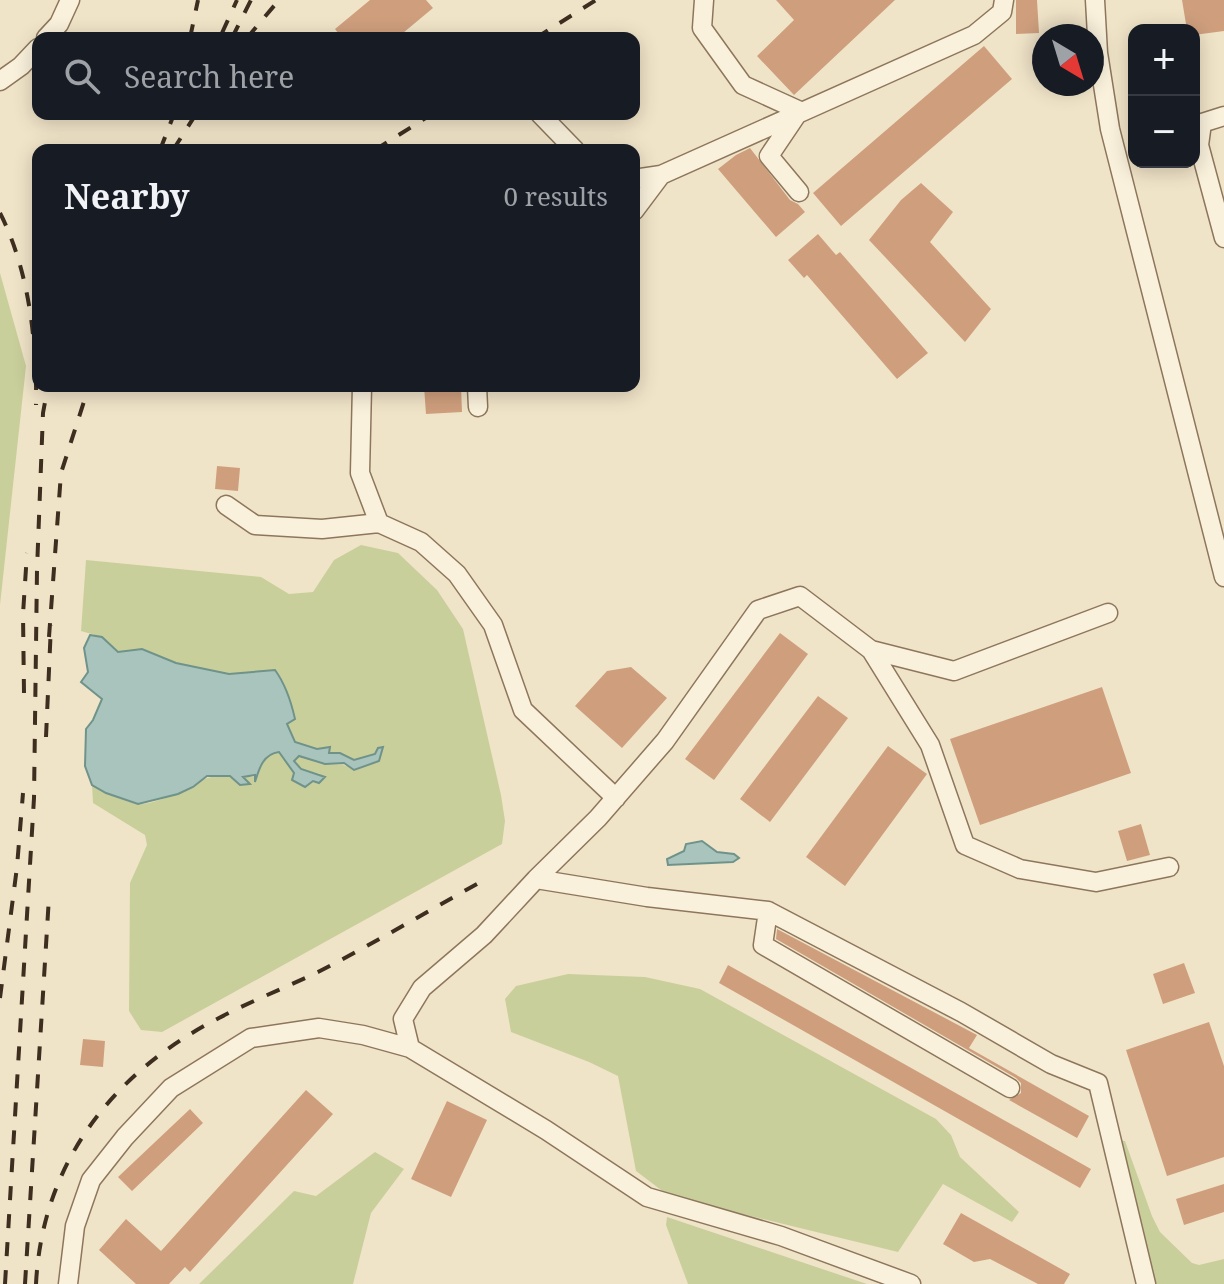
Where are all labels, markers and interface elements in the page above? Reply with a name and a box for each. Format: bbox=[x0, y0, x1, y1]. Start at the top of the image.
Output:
north arrow bbox=[1032, 24, 1104, 96]
map controls bbox=[1128, 24, 1200, 168]
button: + bbox=[1128, 24, 1200, 96]
search box bbox=[32, 32, 640, 120]
icon: search bbox=[60, 54, 104, 98]
text: Search here bbox=[124, 56, 294, 97]
button: − bbox=[1128, 96, 1200, 168]
text: Nearby bbox=[64, 173, 190, 219]
text: 0 results bbox=[503, 178, 608, 214]

